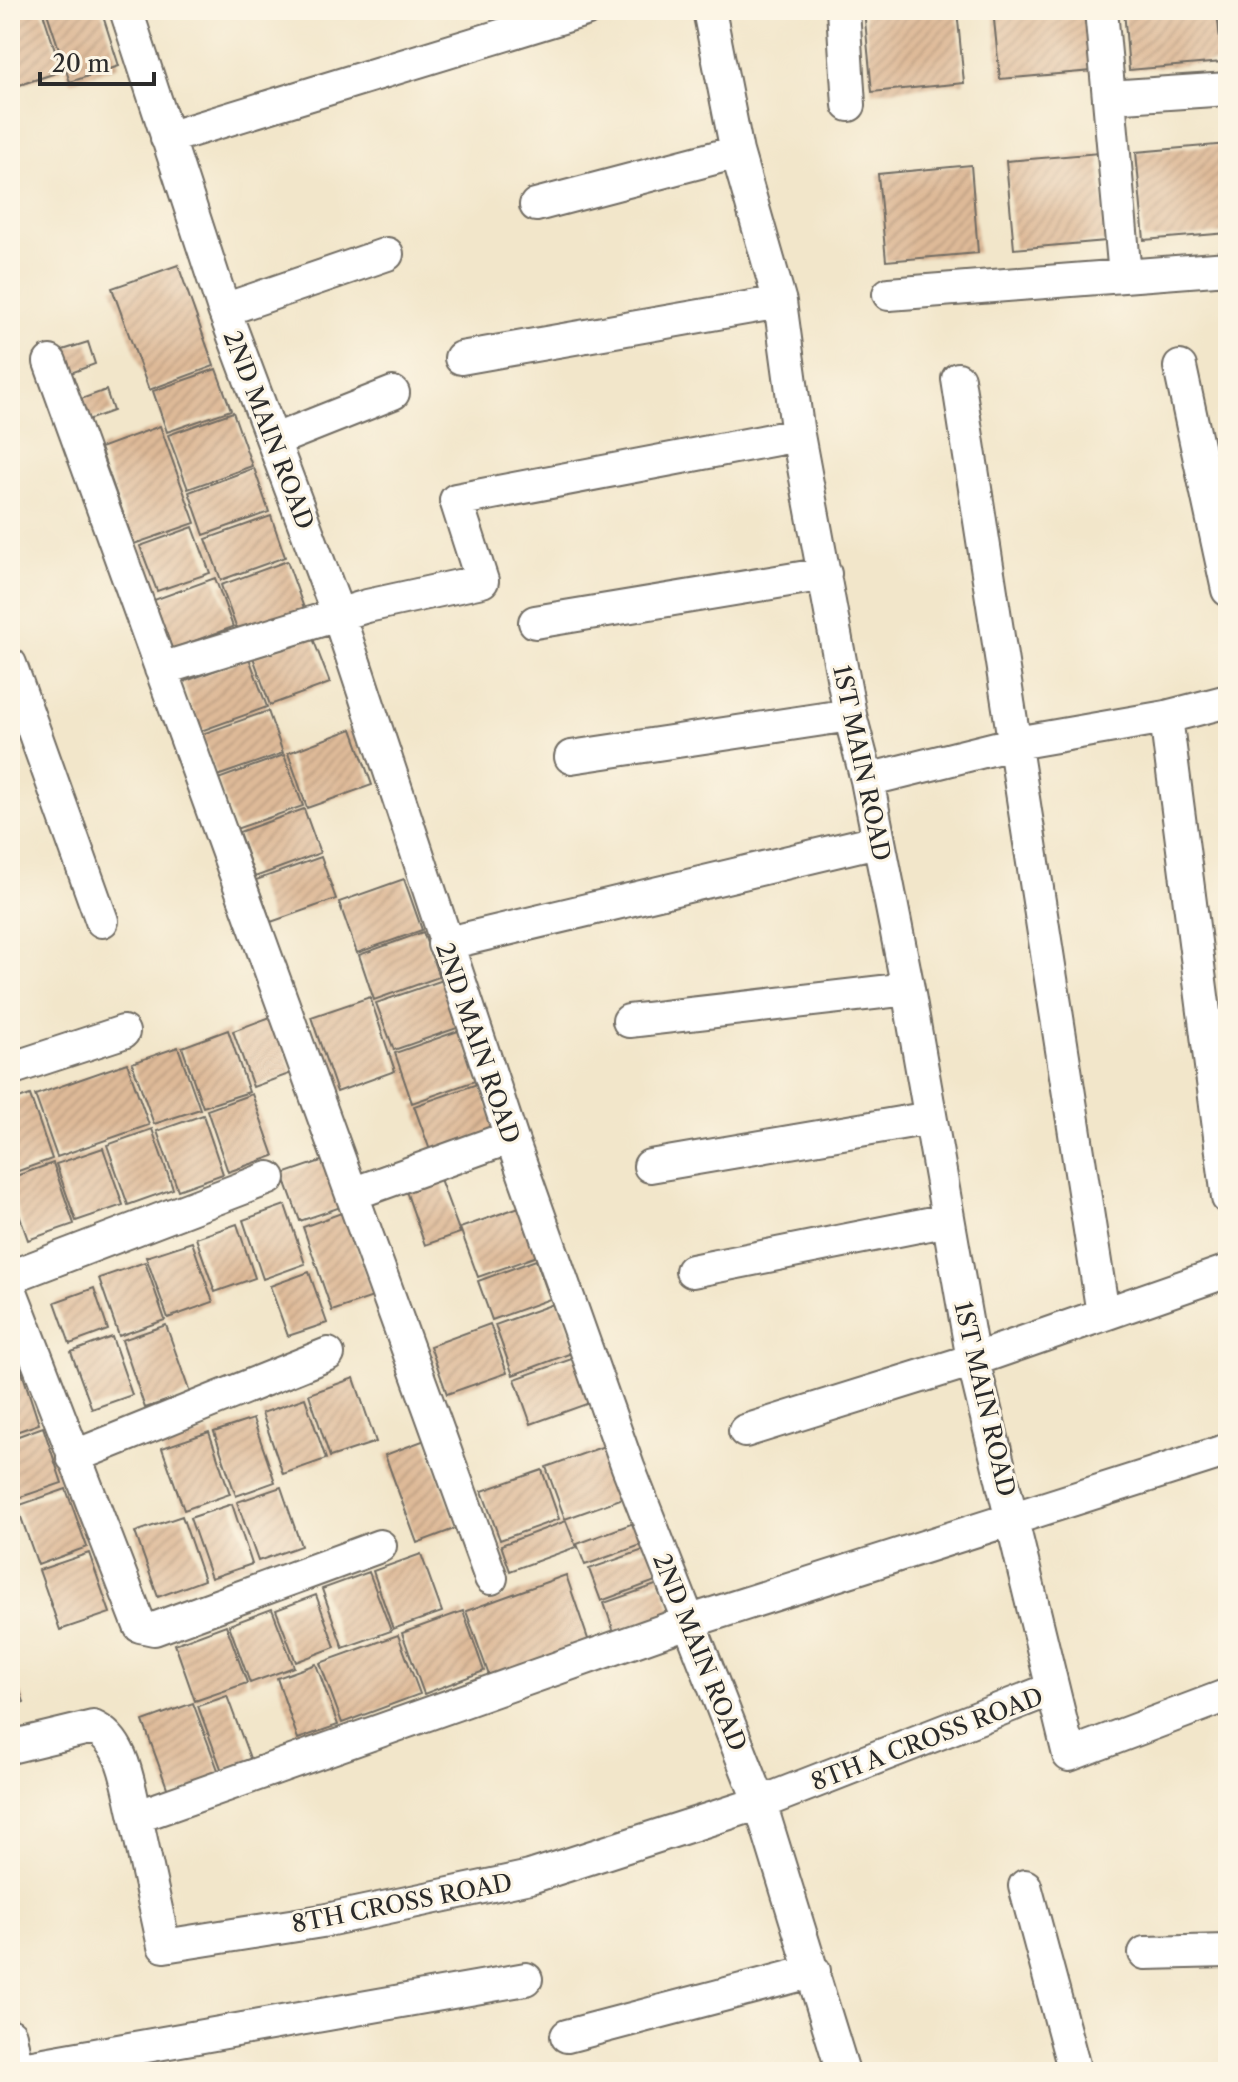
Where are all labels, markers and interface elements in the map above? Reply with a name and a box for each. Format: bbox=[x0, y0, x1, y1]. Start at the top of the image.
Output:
scale bar bbox=[40, 36, 154, 86]
text: 20 m bbox=[52, 49, 110, 78]
street label: 2ND MAIN ROAD bbox=[218, 327, 320, 533]
street label: 1ST MAIN ROAD bbox=[827, 663, 897, 863]
street label: 2ND MAIN ROAD bbox=[430, 939, 526, 1147]
street label: 1ST MAIN ROAD bbox=[948, 1299, 1022, 1499]
street label: 2ND MAIN ROAD bbox=[647, 1549, 753, 1755]
street label: 8TH A CROSS ROAD bbox=[807, 1681, 1047, 1797]
street label: 8TH CROSS ROAD bbox=[289, 1867, 515, 1939]

